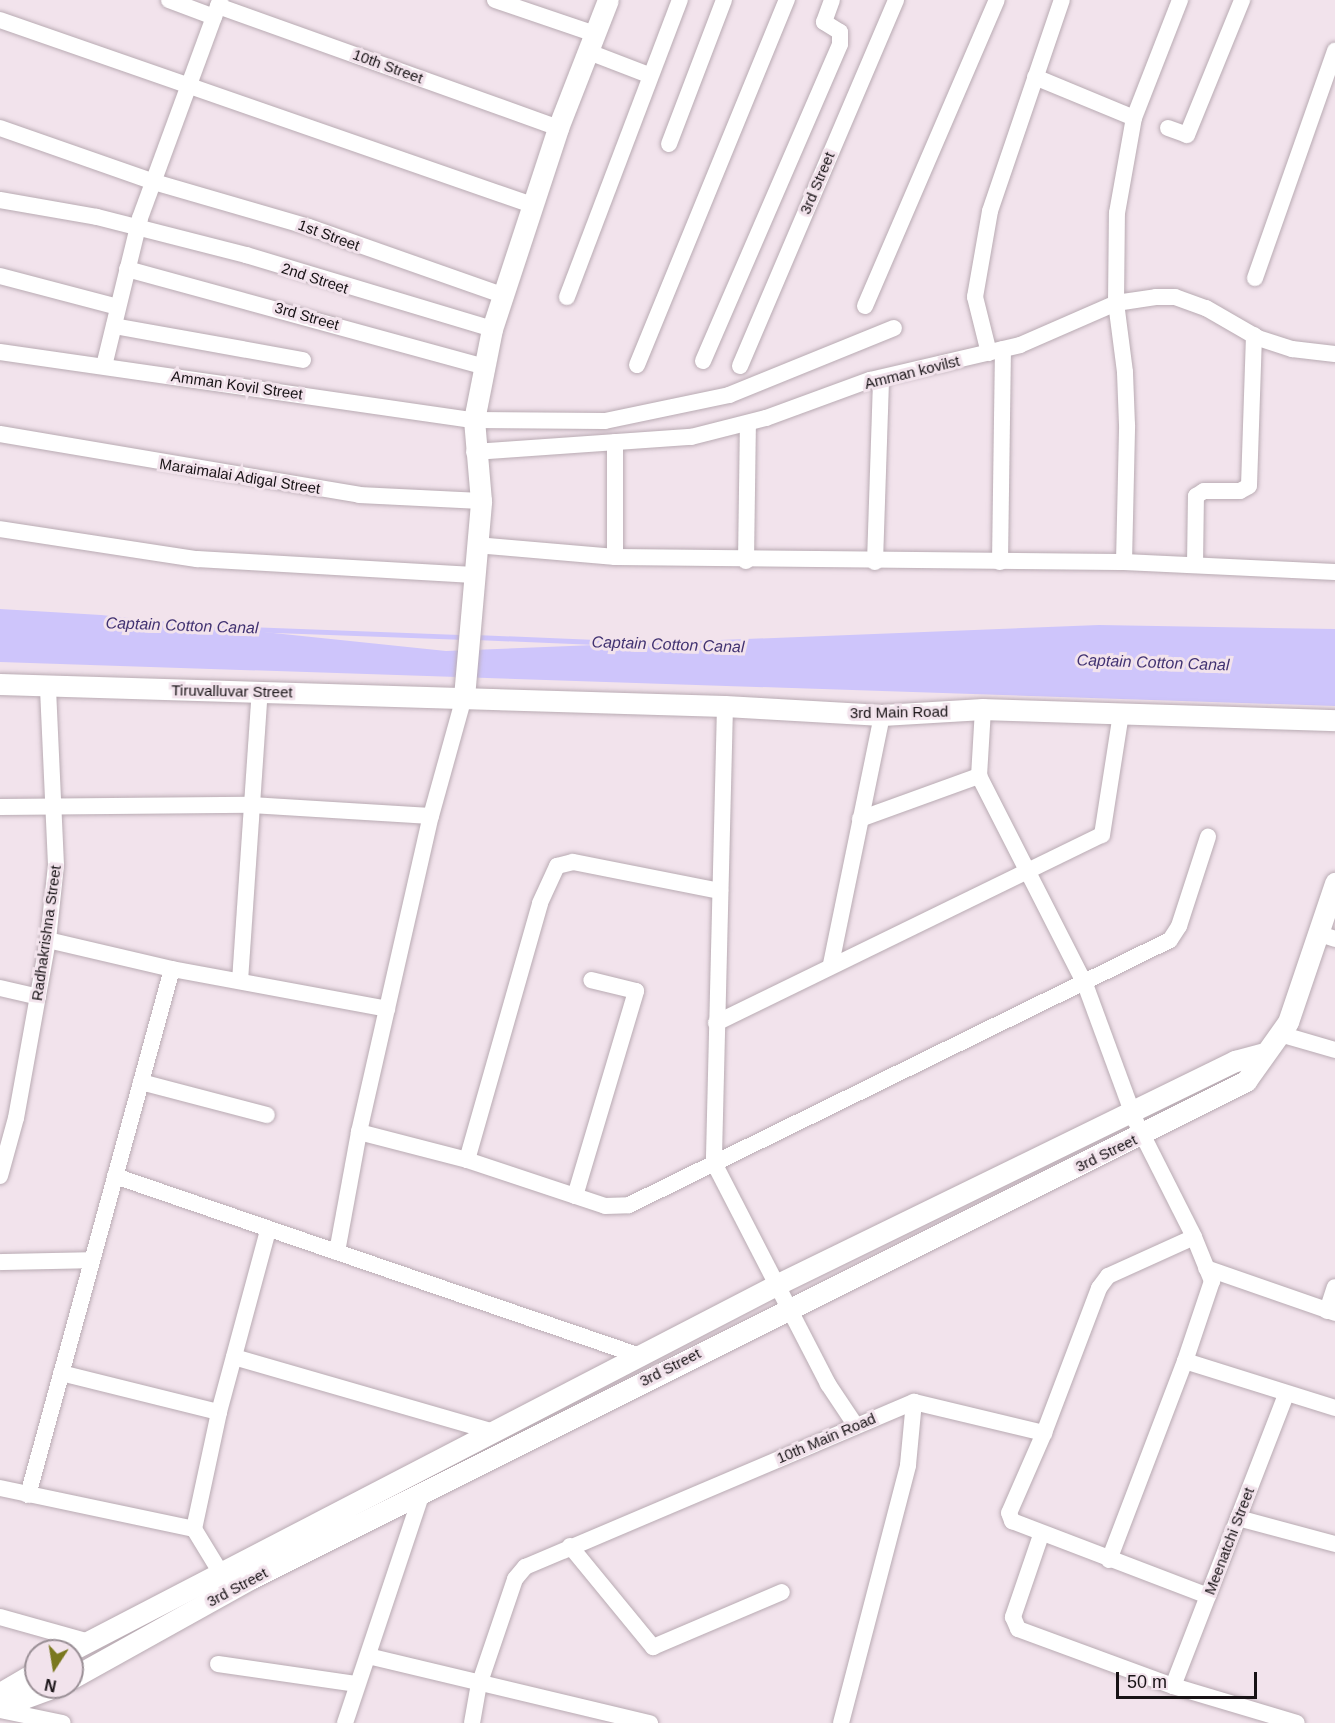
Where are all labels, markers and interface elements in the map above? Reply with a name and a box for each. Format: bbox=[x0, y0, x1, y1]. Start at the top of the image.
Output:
street label: 10th Street bbox=[350, 45, 426, 87]
street label: 3rd Street bbox=[796, 149, 838, 217]
street label: 1st Street bbox=[296, 216, 362, 254]
street label: 2nd Street bbox=[279, 259, 351, 297]
street label: 3rd Street bbox=[273, 298, 341, 334]
street label: Amman kovilst bbox=[863, 351, 961, 393]
street label: Amman Kovil Street bbox=[170, 367, 304, 403]
street label: Maraimalai Adigal Street bbox=[158, 454, 322, 498]
water label: Captain Cotton Canal bbox=[105, 614, 259, 638]
water label: Captain Cotton Canal bbox=[591, 633, 745, 657]
water label: Captain Cotton Canal bbox=[1076, 651, 1230, 675]
street label: Tiruvalluvar Street bbox=[171, 681, 293, 701]
street label: 3rd Main Road bbox=[850, 702, 948, 722]
street label: Radhakrishna Street bbox=[28, 864, 64, 1002]
street label: 3rd Street bbox=[1072, 1130, 1140, 1176]
street label: 3rd Street bbox=[637, 1344, 703, 1390]
street label: 10th Main Road bbox=[774, 1409, 878, 1467]
street label: Meenatchi Street bbox=[1200, 1485, 1258, 1597]
street label: 3rd Street bbox=[204, 1564, 270, 1610]
north arrow bbox=[24, 1639, 84, 1699]
scale bar bbox=[1119, 1660, 1260, 1698]
text: 50 m bbox=[1127, 1672, 1167, 1692]
text: N bbox=[43, 1676, 58, 1695]

